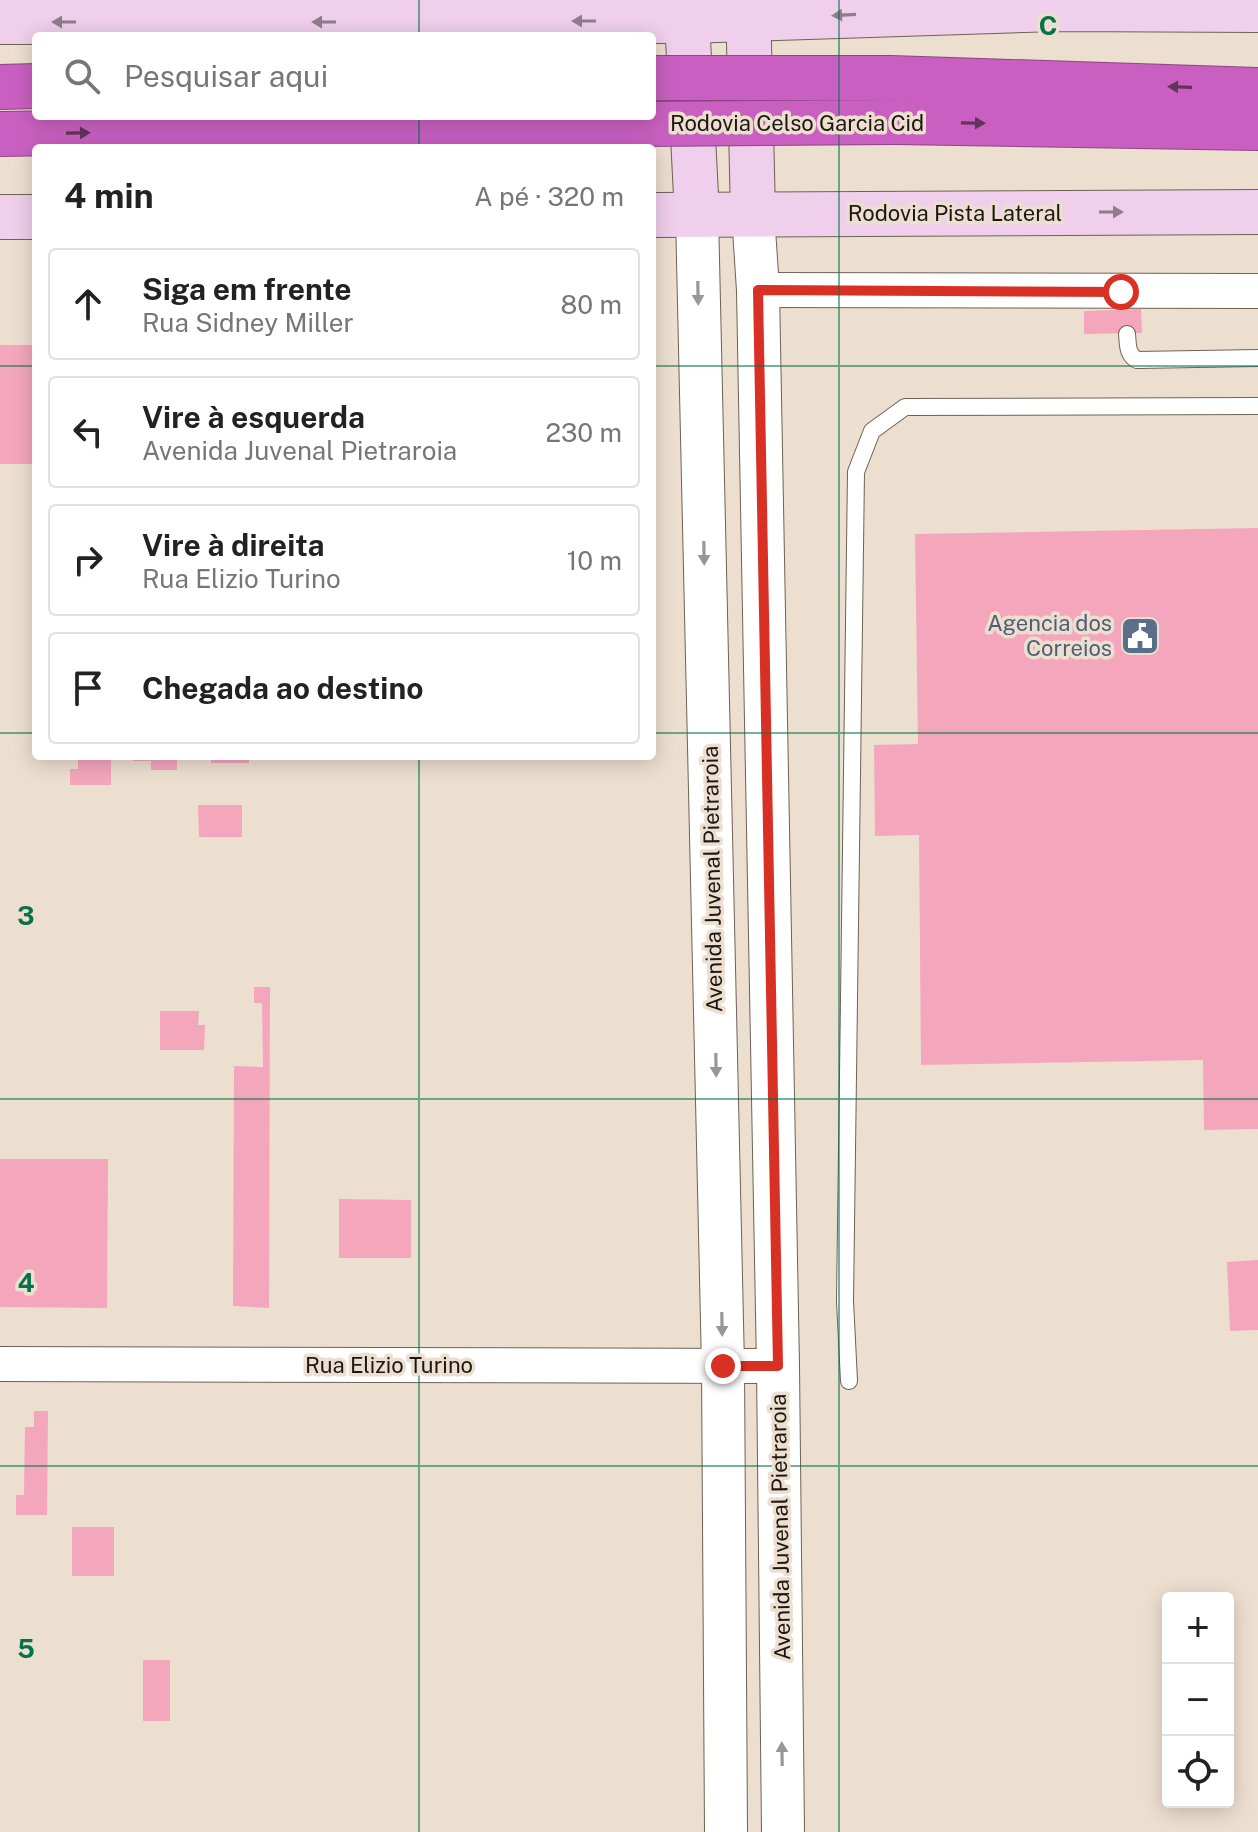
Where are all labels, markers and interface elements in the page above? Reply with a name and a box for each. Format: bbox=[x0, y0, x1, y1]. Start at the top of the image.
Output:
one-way arrow bbox=[831, 9, 856, 22]
text: C bbox=[1039, 10, 1057, 41]
one-way arrow bbox=[571, 15, 596, 27]
one-way arrow bbox=[51, 16, 76, 28]
one-way arrow bbox=[311, 16, 336, 28]
search box bbox=[32, 32, 656, 120]
icon: search bbox=[60, 54, 104, 98]
text: Pesquisar aqui bbox=[124, 58, 328, 94]
one-way arrow bbox=[1167, 81, 1192, 94]
street label: Rodovia Celso Garcia Cid bbox=[670, 110, 924, 136]
one-way arrow bbox=[961, 117, 986, 129]
one-way arrow bbox=[66, 127, 91, 139]
text: 4 min bbox=[64, 176, 154, 216]
text: A pé · 320 m bbox=[474, 181, 624, 212]
street label: Rodovia Pista Lateral bbox=[848, 200, 1062, 226]
one-way arrow bbox=[1099, 206, 1124, 218]
text: Siga em frente bbox=[142, 271, 352, 307]
route start bbox=[1103, 274, 1139, 310]
one-way arrow bbox=[692, 281, 705, 306]
icon: ahead bbox=[66, 282, 110, 326]
text: 80 m bbox=[561, 289, 622, 320]
text: Rua Sidney Miller bbox=[142, 307, 354, 338]
text: Vire à esquerda bbox=[142, 399, 365, 435]
icon: left bbox=[66, 410, 110, 454]
text: 230 m bbox=[546, 417, 622, 448]
text: Avenida Juvenal Pietraroia bbox=[142, 435, 457, 466]
text: Vire à direita bbox=[142, 527, 325, 563]
icon: right bbox=[66, 538, 110, 582]
one-way arrow bbox=[698, 541, 711, 566]
text: 10 m bbox=[567, 545, 622, 576]
text: Rua Elizio Turino bbox=[142, 563, 341, 594]
place label: Agencia dos Correios bbox=[987, 610, 1112, 661]
public building icon: Agencia dos Correios bbox=[1119, 615, 1161, 657]
icon: arrive bbox=[66, 666, 110, 710]
text: Chegada ao destino bbox=[142, 670, 423, 706]
street label: Avenida Juvenal Pietraroia bbox=[697, 745, 727, 1013]
text: 3 bbox=[17, 900, 35, 931]
one-way arrow bbox=[710, 1053, 722, 1078]
text: 4 bbox=[17, 1267, 35, 1298]
one-way arrow bbox=[715, 1312, 728, 1337]
route end bbox=[705, 1348, 741, 1384]
street label: Rua Elizio Turino bbox=[305, 1352, 473, 1378]
street label: Avenida Juvenal Pietraroia bbox=[765, 1393, 795, 1661]
map controls bbox=[1162, 1592, 1234, 1808]
button: + bbox=[1162, 1592, 1234, 1664]
text: 5 bbox=[17, 1633, 35, 1664]
button: − bbox=[1162, 1664, 1234, 1736]
button: locate bbox=[1162, 1736, 1234, 1808]
one-way arrow bbox=[776, 1741, 789, 1766]

